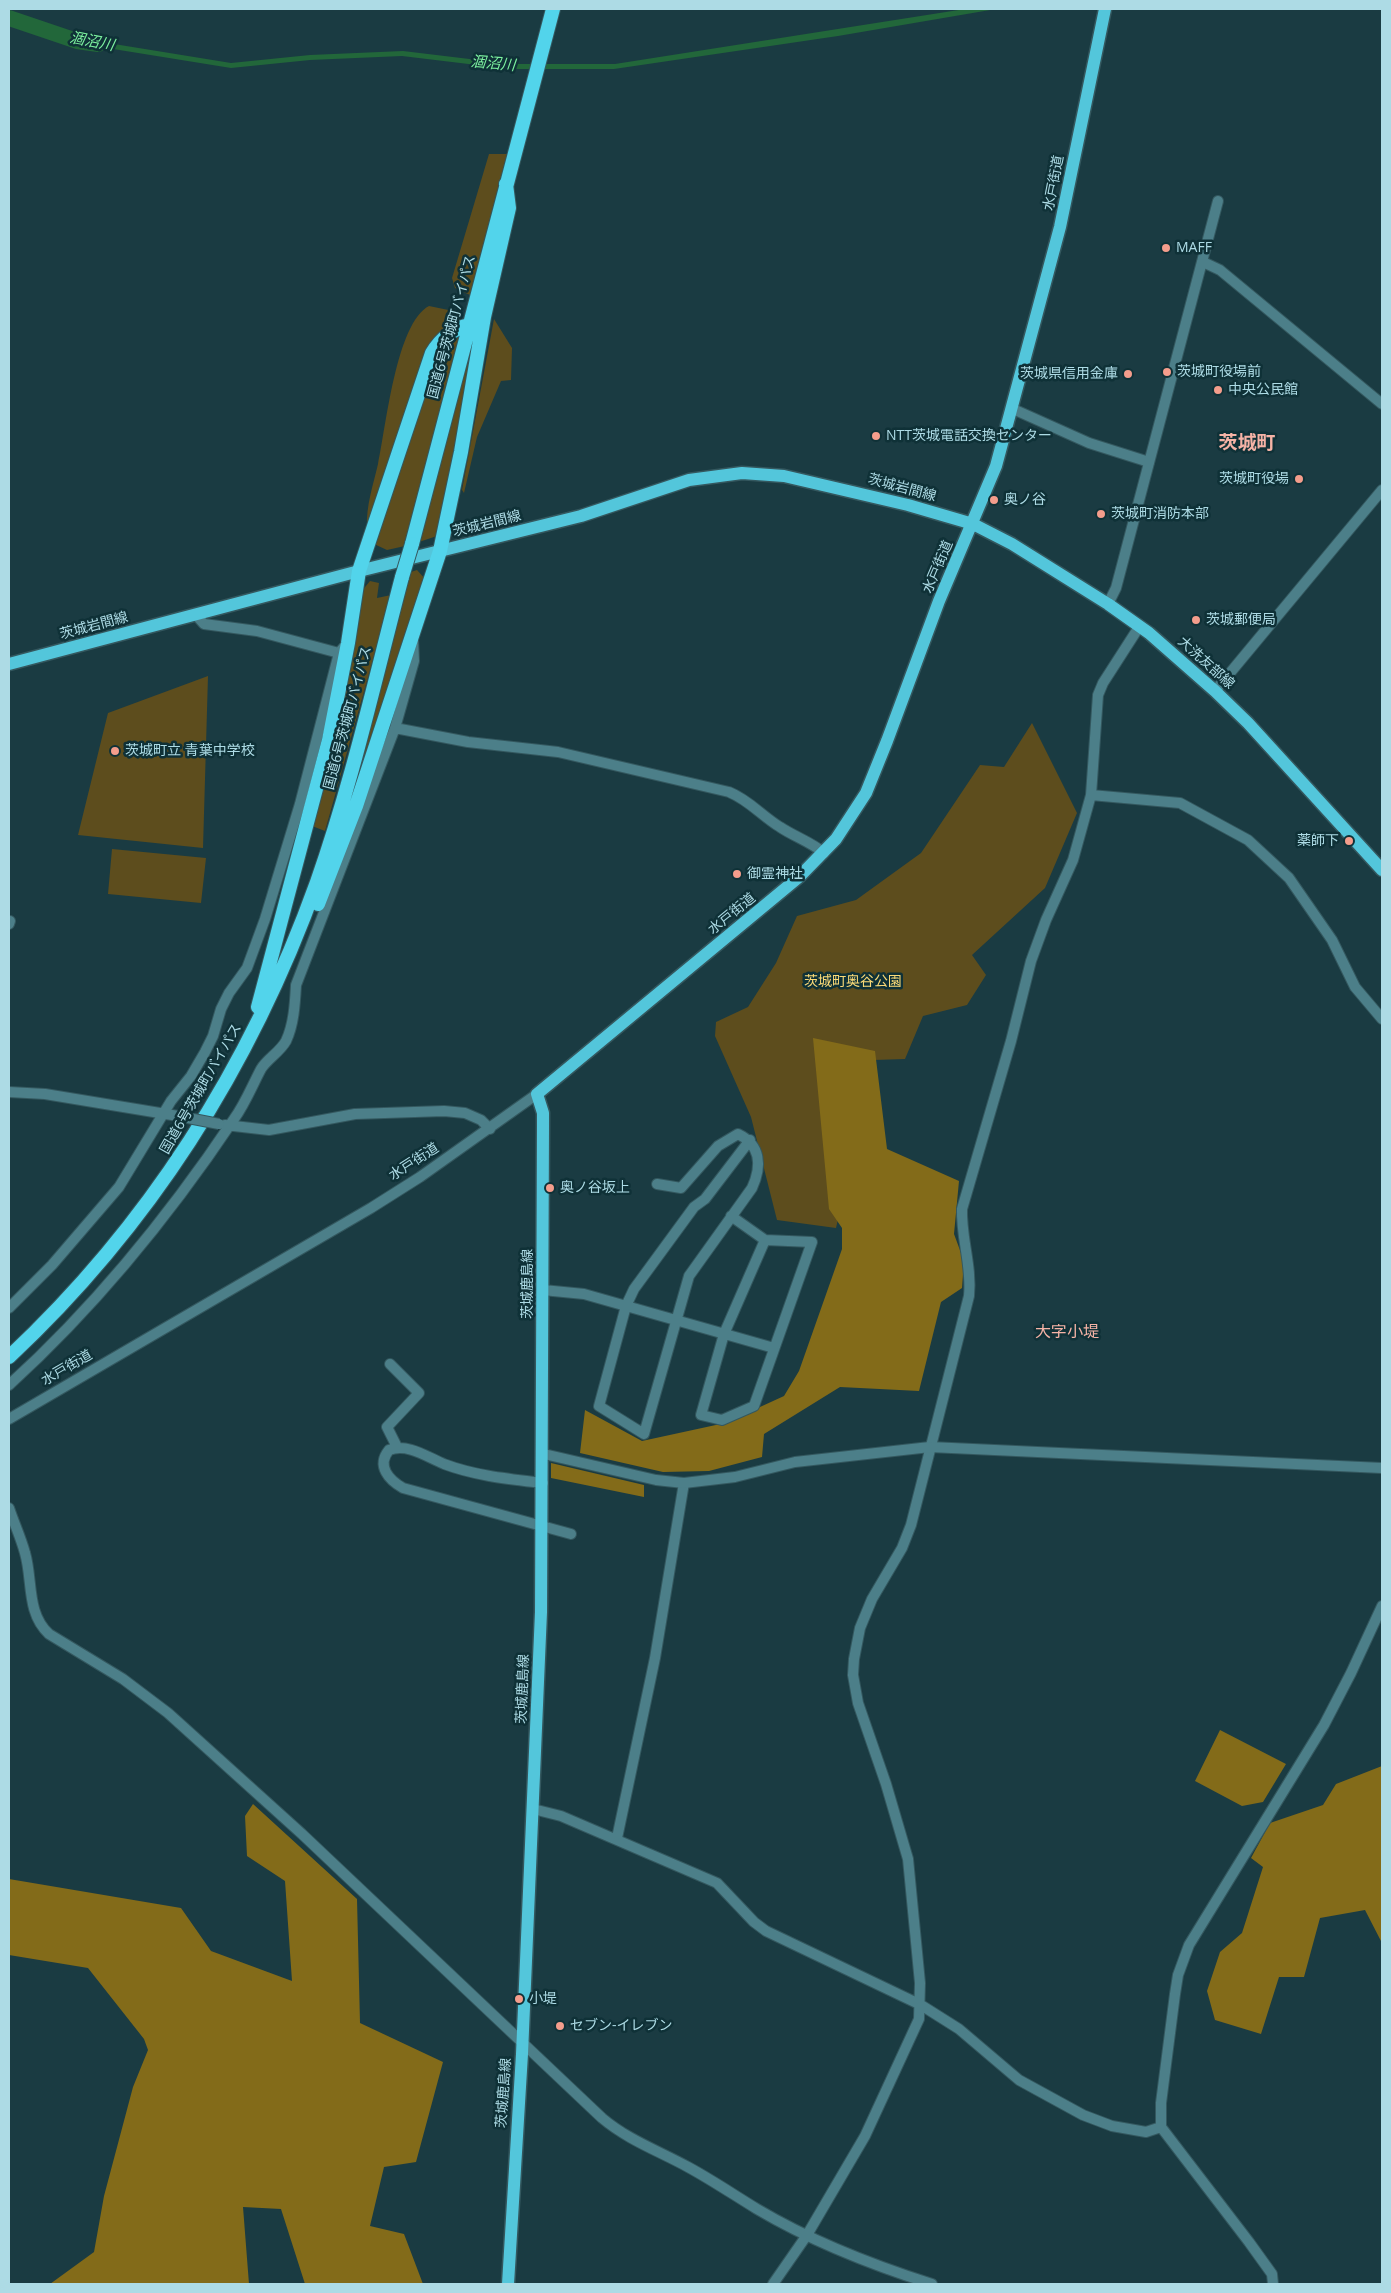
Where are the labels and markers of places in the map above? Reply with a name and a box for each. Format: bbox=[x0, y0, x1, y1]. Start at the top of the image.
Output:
place label: MAFF bbox=[1176, 240, 1212, 256]
marker: MAFF bbox=[1160, 242, 1172, 254]
place label: 茨城町役場前 bbox=[1177, 364, 1261, 380]
place label: 茨城県信用金庫 bbox=[1020, 366, 1118, 382]
marker: 茨城町役場前 bbox=[1161, 366, 1173, 378]
marker: 茨城県信用金庫 bbox=[1122, 368, 1134, 380]
place label: 中央公民館 bbox=[1228, 382, 1298, 398]
marker: 中央公民館 bbox=[1212, 384, 1224, 396]
place label: NTT茨城電話交換センター bbox=[886, 428, 1052, 444]
marker: NTT茨城電話交換センター bbox=[870, 430, 882, 442]
place label: 茨城町役場 bbox=[1219, 471, 1289, 487]
marker: 茨城町役場 bbox=[1293, 473, 1305, 485]
place label: 奥ノ谷 bbox=[1004, 492, 1046, 508]
marker: 奥ノ谷 bbox=[988, 494, 1000, 506]
place label: 茨城町消防本部 bbox=[1111, 506, 1209, 522]
marker: 茨城町消防本部 bbox=[1095, 508, 1107, 520]
place label: 茨城郵便局 bbox=[1206, 612, 1276, 628]
marker: 茨城郵便局 bbox=[1190, 614, 1202, 626]
place label: 茨城町立 青葉中学校 bbox=[125, 743, 255, 759]
marker: 茨城町立 青葉中学校 bbox=[109, 745, 121, 757]
place label: 薬師下 bbox=[1297, 833, 1339, 849]
marker: 薬師下 bbox=[1343, 835, 1355, 847]
place label: 御霊神社 bbox=[747, 866, 803, 882]
marker: 御霊神社 bbox=[731, 868, 743, 880]
place label: 奥ノ谷坂上 bbox=[560, 1180, 630, 1196]
marker: 奥ノ谷坂上 bbox=[544, 1182, 556, 1194]
place label: 小堤 bbox=[529, 1991, 557, 2007]
marker: 小堤 bbox=[513, 1993, 525, 2005]
place label: セブン-イレブン bbox=[570, 2018, 673, 2034]
marker: セブン-イレブン bbox=[554, 2020, 566, 2032]

